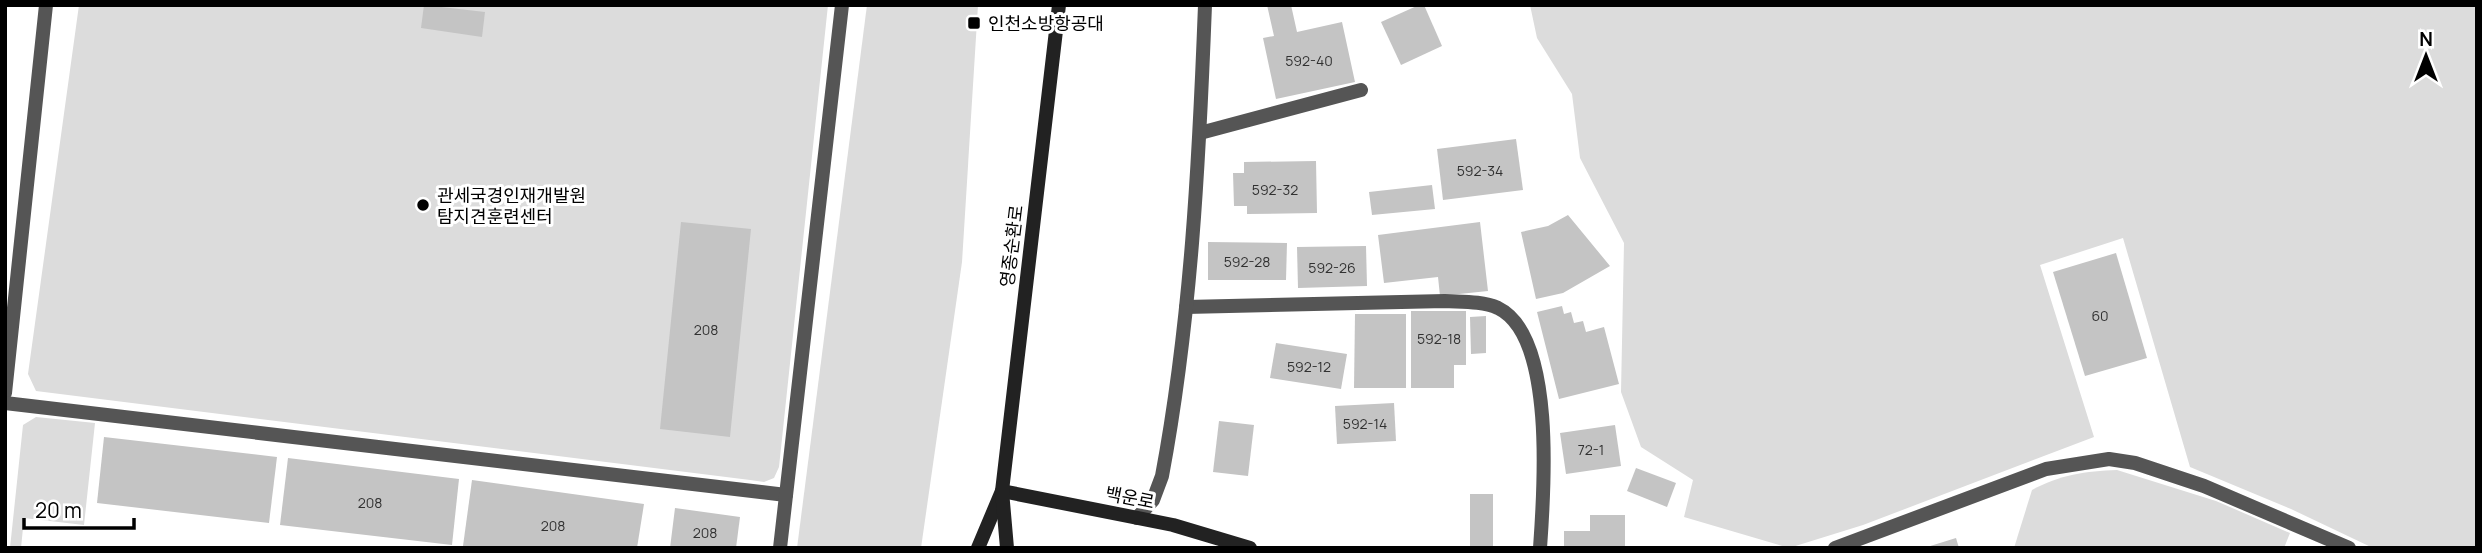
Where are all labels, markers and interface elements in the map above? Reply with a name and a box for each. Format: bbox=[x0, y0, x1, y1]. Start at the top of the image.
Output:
place label: 인천소방항공대 bbox=[988, 11, 1104, 35]
marker: 인천소방항공대 bbox=[966, 15, 982, 31]
north arrow bbox=[2391, 21, 2461, 91]
text: N bbox=[2419, 26, 2433, 52]
house number: 592-40 bbox=[1285, 51, 1333, 70]
house number: 592-34 bbox=[1457, 161, 1503, 180]
house number: 592-32 bbox=[1252, 180, 1298, 199]
place label: 관세국경인재개발원 탐지견훈련센터 bbox=[437, 183, 586, 228]
marker: 관세국경인재개발원 탐지견훈련센터 bbox=[415, 197, 431, 213]
street label: 영종순환로 bbox=[994, 203, 1028, 289]
house number: 592-28 bbox=[1224, 252, 1270, 271]
house number: 592-26 bbox=[1308, 258, 1356, 277]
house number: 60 bbox=[2091, 306, 2109, 325]
house number: 208 bbox=[694, 320, 718, 339]
house number: 592-18 bbox=[1417, 329, 1461, 348]
house number: 592-12 bbox=[1287, 357, 1331, 376]
house number: 592-14 bbox=[1343, 414, 1387, 433]
house number: 72-1 bbox=[1578, 440, 1604, 459]
street label: 백운로 bbox=[1103, 480, 1157, 514]
scale bar bbox=[24, 486, 135, 530]
house number: 208 bbox=[358, 493, 382, 512]
text: 20 m bbox=[35, 496, 82, 524]
house number: 208 bbox=[541, 516, 565, 535]
house number: 208 bbox=[693, 523, 717, 542]

